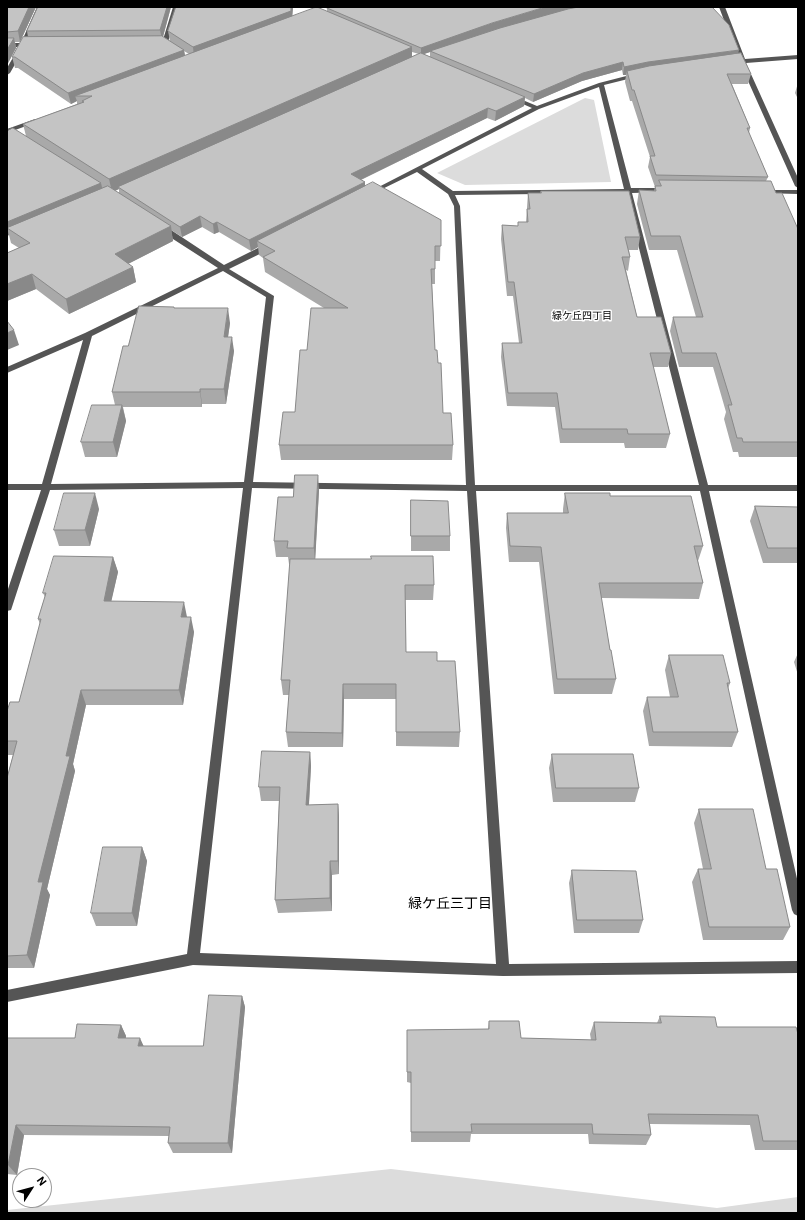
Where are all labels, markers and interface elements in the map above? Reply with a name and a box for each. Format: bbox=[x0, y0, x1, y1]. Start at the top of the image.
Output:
district label: 緑ケ丘四丁目 bbox=[552, 310, 612, 322]
district label: 緑ケ丘三丁目 bbox=[408, 896, 492, 912]
north arrow bbox=[12, 1168, 52, 1208]
text: N bbox=[34, 1174, 49, 1188]

